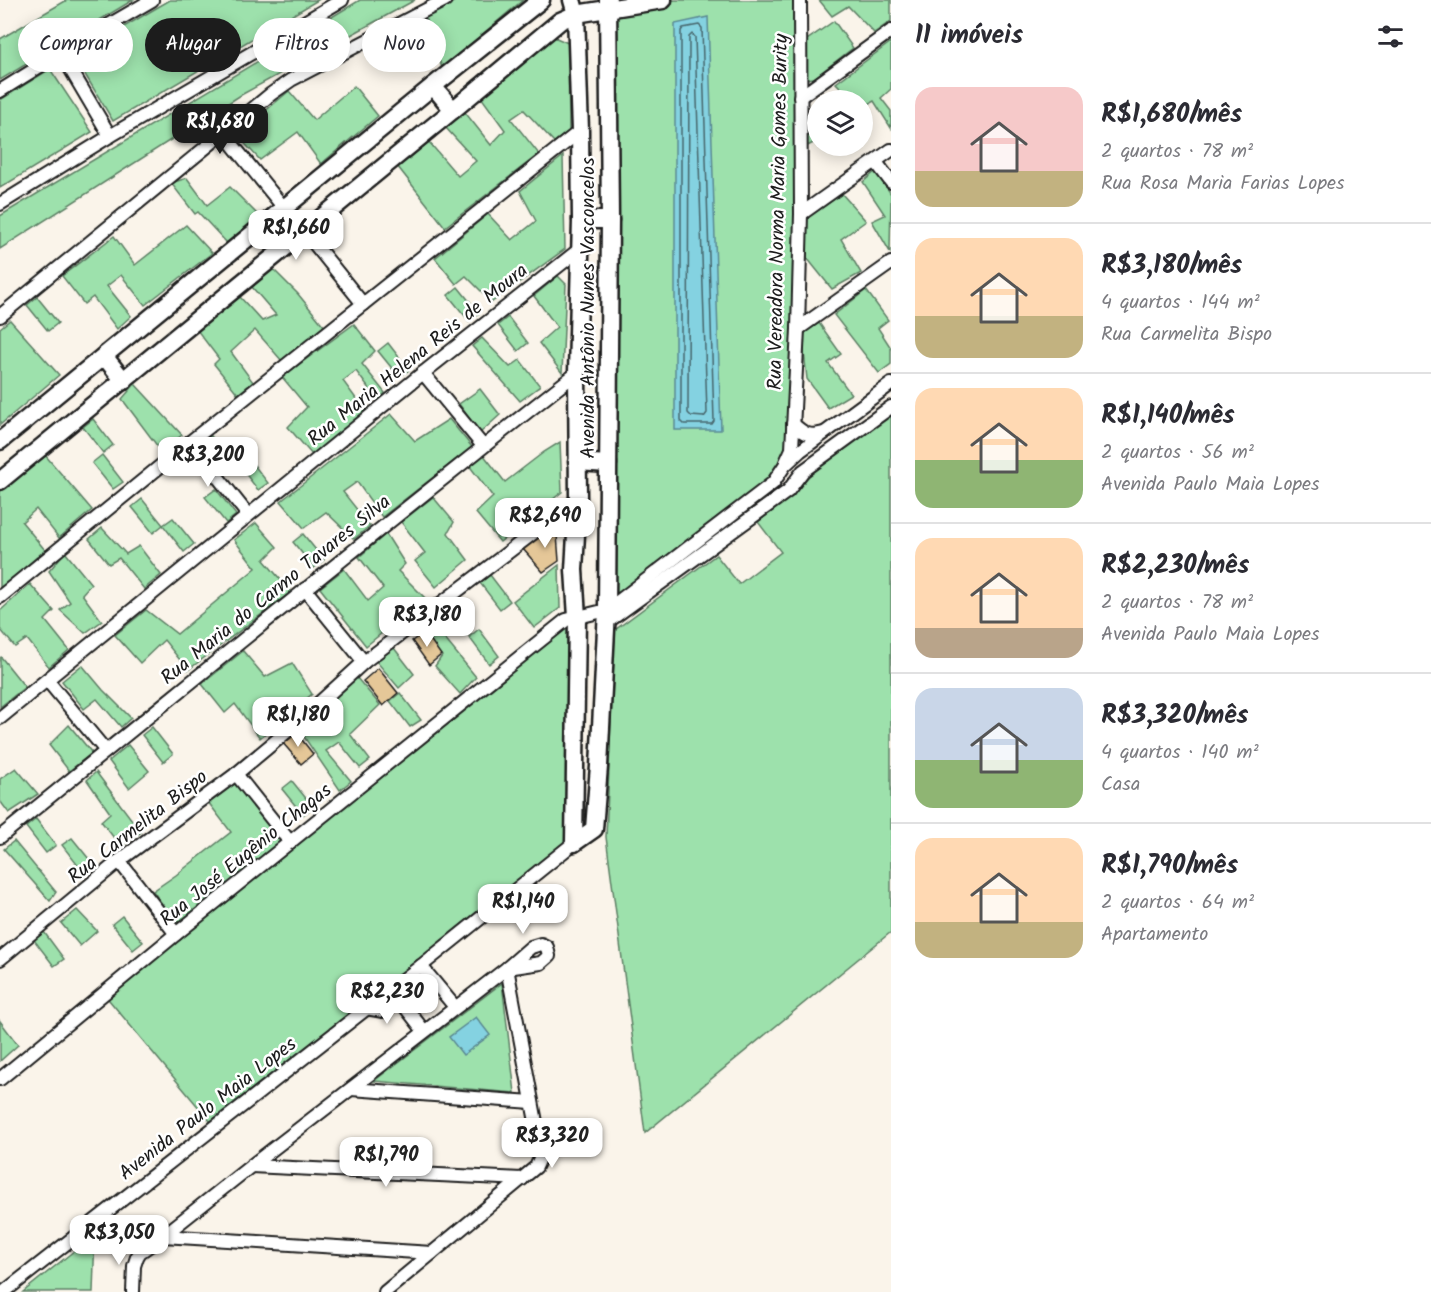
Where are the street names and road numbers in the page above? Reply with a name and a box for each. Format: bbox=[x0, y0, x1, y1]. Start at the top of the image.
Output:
street label: Rua Vereadora Norma Maria Gomes Burity bbox=[760, 33, 798, 391]
street label: Avenida Antônio Nunes Vasconcelos bbox=[573, 157, 605, 459]
street label: Rua Maria Helena Reis de Moura bbox=[301, 256, 536, 455]
street label: Rua Maria do Carmo Tavares Silva bbox=[154, 487, 399, 694]
street label: Rua Carmelita Bispo bbox=[61, 762, 215, 893]
street label: Rua José Eugênio Chagas bbox=[153, 775, 340, 935]
street label: Avenida Paulo Maia Lopes bbox=[112, 1029, 305, 1189]

